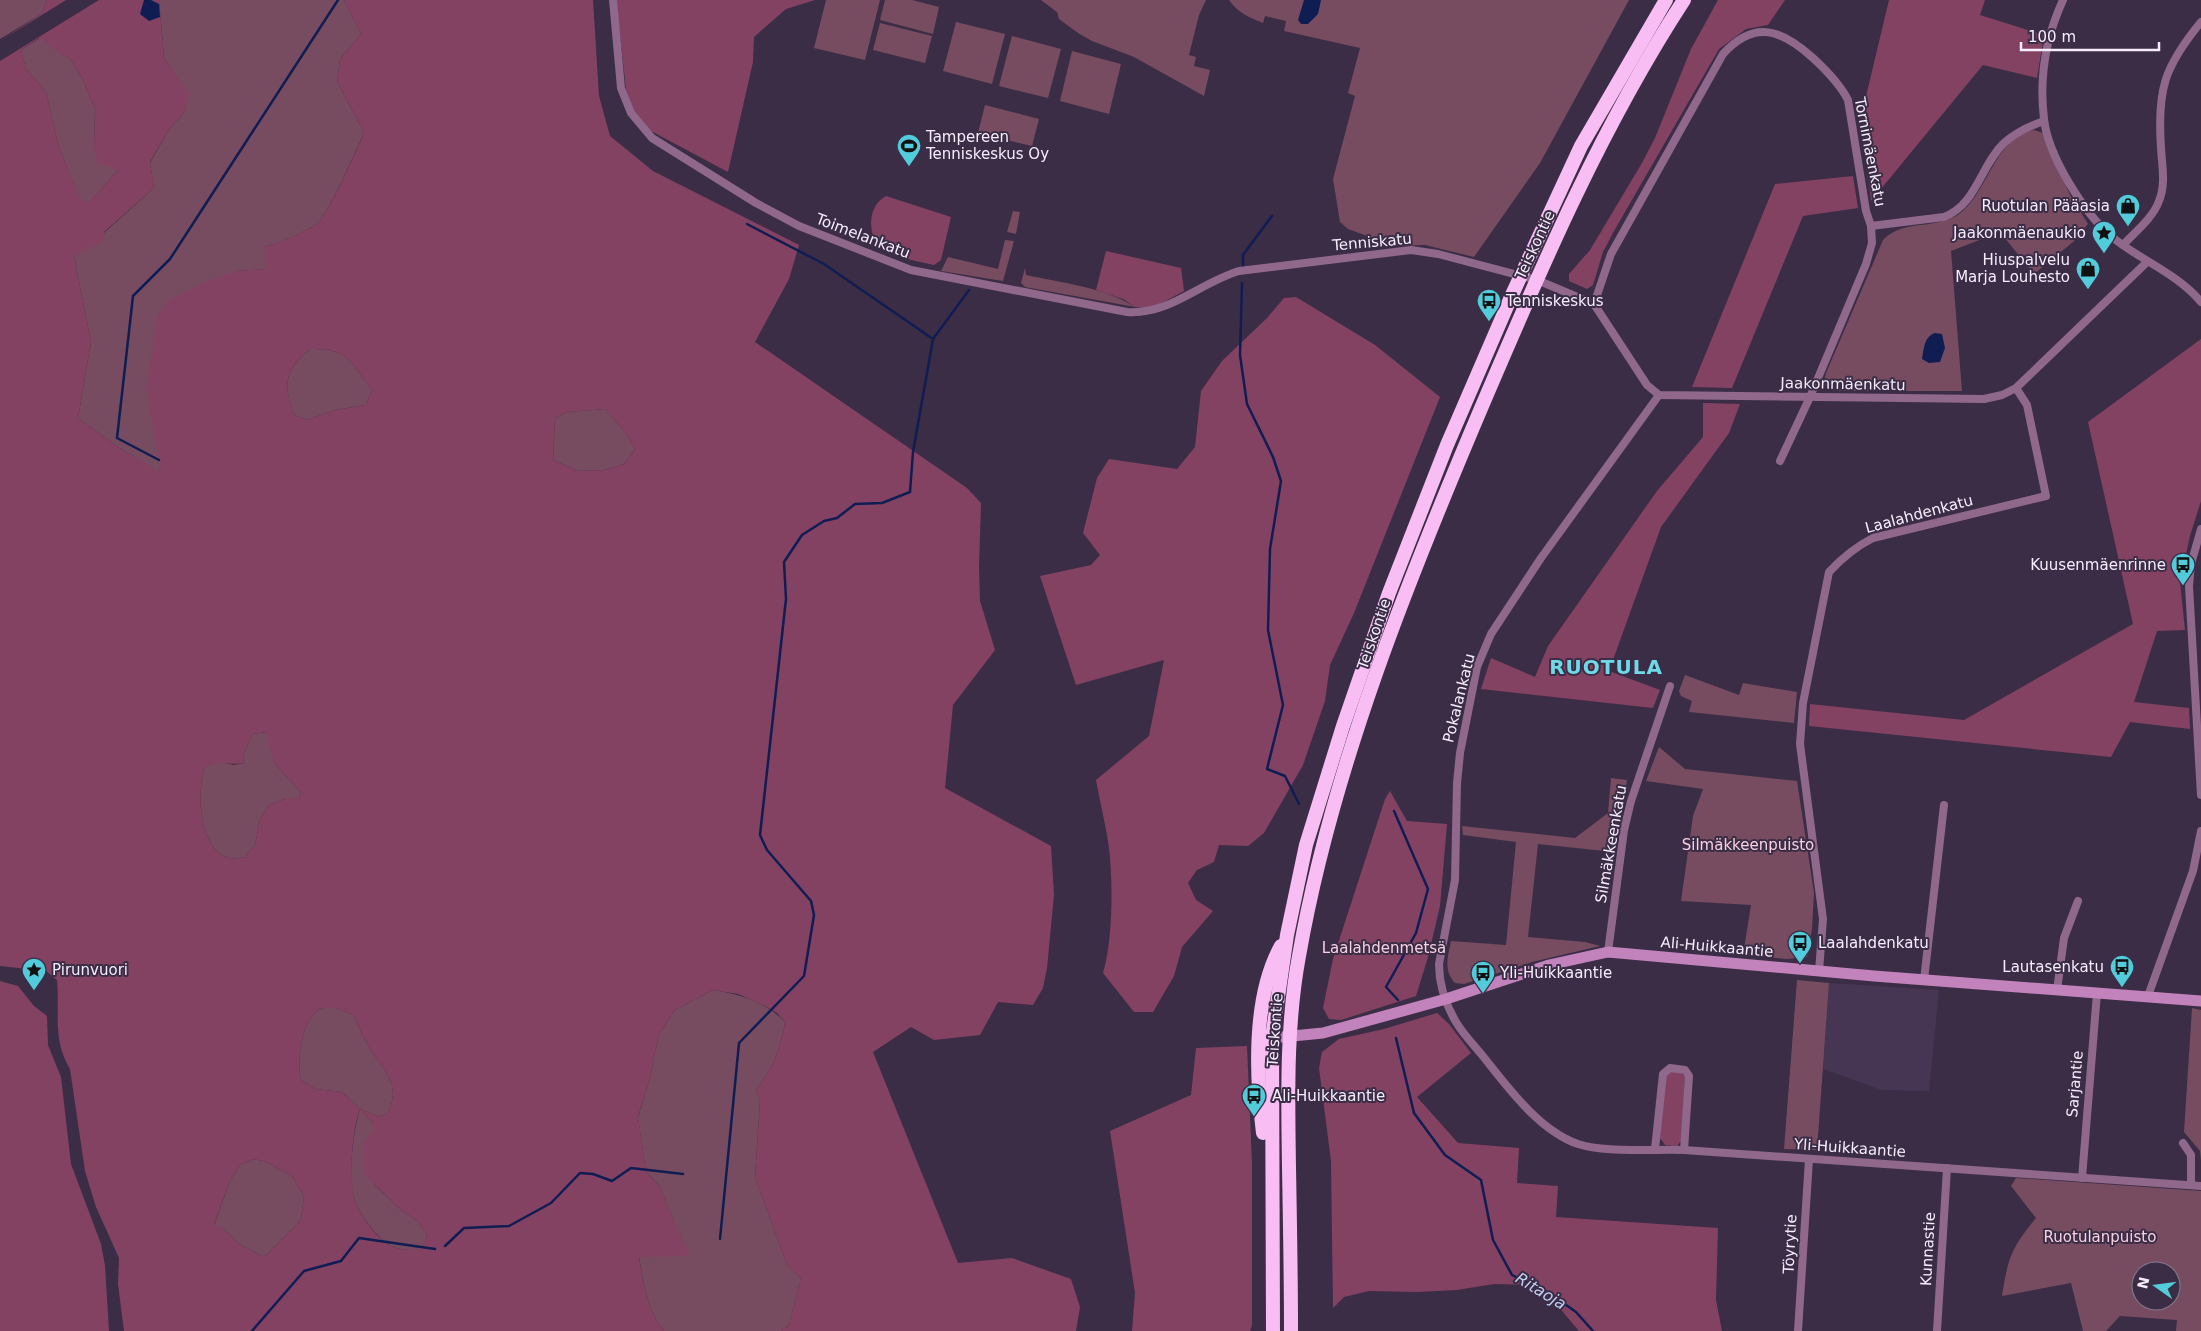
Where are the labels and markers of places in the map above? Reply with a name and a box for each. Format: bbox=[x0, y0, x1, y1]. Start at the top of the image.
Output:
place label: Tampereen Tenniskeskus Oy bbox=[925, 128, 1049, 163]
sports icon: Tampereen Tenniskeskus Oy bbox=[896, 133, 922, 167]
shop icon: Ruotulan Pääasia bbox=[2115, 193, 2141, 227]
place label: Ruotulan Pääasia bbox=[1981, 197, 2110, 215]
place icon: Jaakonmäenaukio bbox=[2091, 220, 2117, 254]
place label: Jaakonmäenaukio bbox=[1952, 224, 2086, 242]
place label: Hiuspalvelu Marja Louhesto bbox=[1955, 251, 2070, 286]
shop icon: Hiuspalvelu Marja Louhesto bbox=[2075, 256, 2101, 290]
bus stop icon: Tenniskeskus bbox=[1476, 288, 1502, 322]
place label: Tenniskeskus bbox=[1505, 292, 1604, 310]
bus stop icon: Kuusenmäenrinne bbox=[2170, 552, 2196, 586]
place label: Kuusenmäenrinne bbox=[2030, 556, 2166, 574]
bus stop icon: Laalahdenkatu bbox=[1787, 930, 1813, 964]
place label: Laalahdenkatu bbox=[1818, 934, 1929, 952]
bus stop icon: Lautasenkatu bbox=[2109, 954, 2135, 988]
place icon: Pirunvuori bbox=[21, 957, 47, 991]
place label: Lautasenkatu bbox=[2002, 958, 2104, 976]
bus stop icon: Yli-Huikkaantie bbox=[1470, 960, 1496, 994]
place label: Pirunvuori bbox=[52, 961, 128, 979]
place label: Yli-Huikkaantie bbox=[1499, 964, 1612, 982]
bus stop icon: Ali-Huikkaantie bbox=[1241, 1083, 1267, 1117]
place label: Ali-Huikkaantie bbox=[1272, 1087, 1385, 1105]

